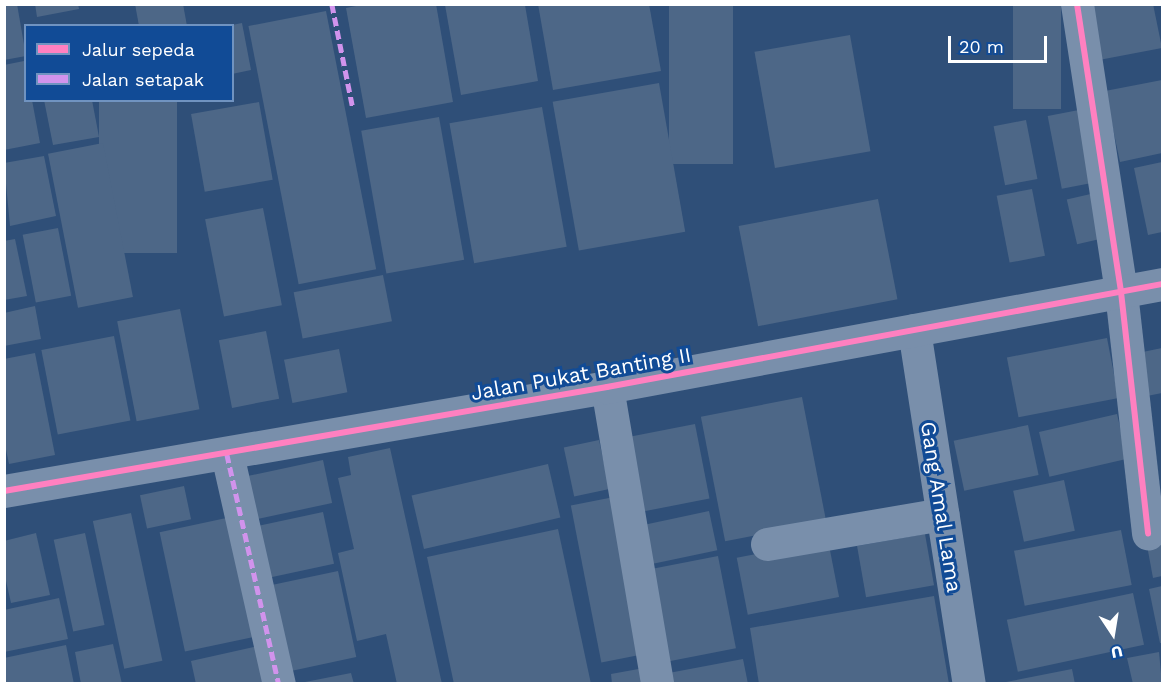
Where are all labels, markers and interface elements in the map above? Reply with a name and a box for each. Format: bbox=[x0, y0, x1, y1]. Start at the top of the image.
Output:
legend bbox=[24, 24, 234, 102]
scale bar bbox=[951, 24, 1050, 62]
text: 20 m bbox=[959, 36, 1004, 57]
text: Jalur sepeda bbox=[82, 39, 195, 60]
text: Jalan setapak bbox=[82, 69, 204, 90]
street label: Jalan Pukat Banting II bbox=[469, 342, 693, 406]
street label: Gang Amal Lama bbox=[915, 419, 967, 595]
north arrow bbox=[1083, 604, 1143, 664]
text: U bbox=[1109, 642, 1124, 663]

